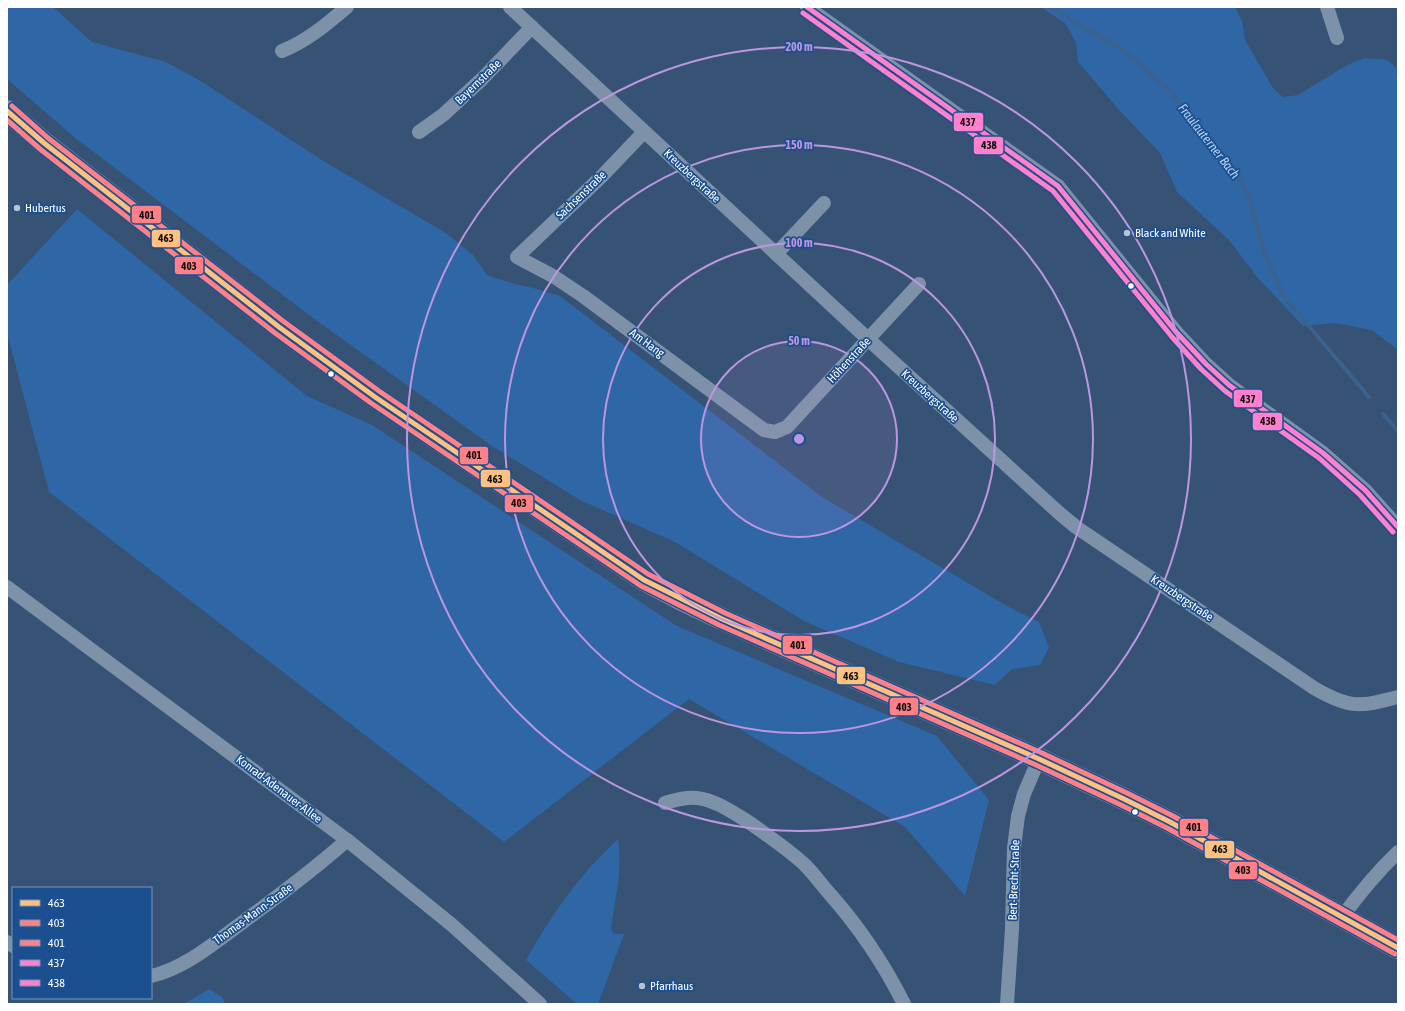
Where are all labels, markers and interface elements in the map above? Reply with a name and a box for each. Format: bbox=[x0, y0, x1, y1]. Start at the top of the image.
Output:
text: 200 m bbox=[785, 40, 813, 54]
street label: Bayernstraße bbox=[452, 57, 504, 107]
water label: Fraulauterner Bach bbox=[1175, 101, 1243, 182]
line badge: 437 bbox=[953, 112, 984, 132]
text: 437 bbox=[959, 116, 976, 128]
line badge: 438 bbox=[973, 136, 1004, 155]
text: 150 m bbox=[785, 138, 813, 152]
text: 438 bbox=[980, 139, 997, 151]
street label: Kreuzbergstraße bbox=[661, 146, 723, 206]
street label: Sachsenstraße bbox=[553, 168, 609, 222]
place label: Hubertus bbox=[25, 201, 66, 215]
marker: Hubertus bbox=[12, 203, 22, 213]
line badge: 401 bbox=[131, 205, 162, 224]
text: 401 bbox=[138, 209, 155, 221]
place label: Black and White bbox=[1135, 226, 1206, 240]
marker: Black and White bbox=[1122, 228, 1132, 238]
line badge: 463 bbox=[151, 229, 181, 248]
text: 463 bbox=[157, 232, 174, 244]
text: 100 m bbox=[785, 236, 813, 250]
line badge: 403 bbox=[174, 256, 204, 275]
text: 403 bbox=[180, 260, 197, 272]
unlabelled marker bbox=[1126, 281, 1136, 291]
street label: Am Hang bbox=[627, 326, 668, 361]
text: 50 m bbox=[788, 334, 810, 348]
street label: Höhenstraße bbox=[824, 334, 874, 386]
street label: Kreuzbergstraße bbox=[899, 367, 961, 425]
unlabelled marker bbox=[326, 369, 336, 379]
line badge: 437 bbox=[1233, 389, 1263, 408]
text: 437 bbox=[1239, 393, 1256, 405]
line badge: 438 bbox=[1252, 412, 1283, 431]
text: 438 bbox=[1259, 415, 1276, 427]
centre of rings bbox=[792, 432, 806, 446]
line badge: 401 bbox=[459, 446, 489, 465]
text: 401 bbox=[465, 449, 482, 461]
line badge: 463 bbox=[480, 469, 511, 488]
text: 463 bbox=[486, 473, 503, 485]
line badge: 403 bbox=[504, 494, 534, 513]
text: 403 bbox=[510, 497, 527, 509]
street label: Kreuzbergstraße bbox=[1148, 572, 1216, 624]
line badge: 401 bbox=[782, 635, 813, 655]
text: 401 bbox=[789, 639, 806, 651]
line badge: 463 bbox=[836, 666, 866, 685]
text: 463 bbox=[842, 670, 859, 682]
line badge: 403 bbox=[889, 697, 919, 716]
text: 403 bbox=[895, 701, 912, 713]
street label: Konrad-Adenauer-Allee bbox=[233, 752, 325, 826]
unlabelled marker bbox=[1130, 807, 1140, 817]
line badge: 401 bbox=[1179, 818, 1209, 837]
text: 401 bbox=[1185, 821, 1202, 833]
street label: Bert-Brecht-Straße bbox=[1006, 839, 1022, 921]
line badge: 463 bbox=[1204, 840, 1235, 859]
text: 463 bbox=[1211, 843, 1228, 855]
line badge: 403 bbox=[1228, 861, 1258, 880]
text: 403 bbox=[1234, 864, 1251, 876]
street label: Thomas-Mann-Straße bbox=[211, 881, 295, 947]
legend bbox=[12, 887, 152, 999]
text: 463 bbox=[48, 896, 65, 910]
text: 403 bbox=[48, 916, 65, 930]
text: 401 bbox=[48, 936, 65, 950]
text: 437 bbox=[48, 956, 65, 970]
text: 438 bbox=[48, 976, 65, 990]
place label: Pfarrhaus bbox=[650, 979, 693, 993]
marker: Pfarrhaus bbox=[637, 981, 647, 991]

